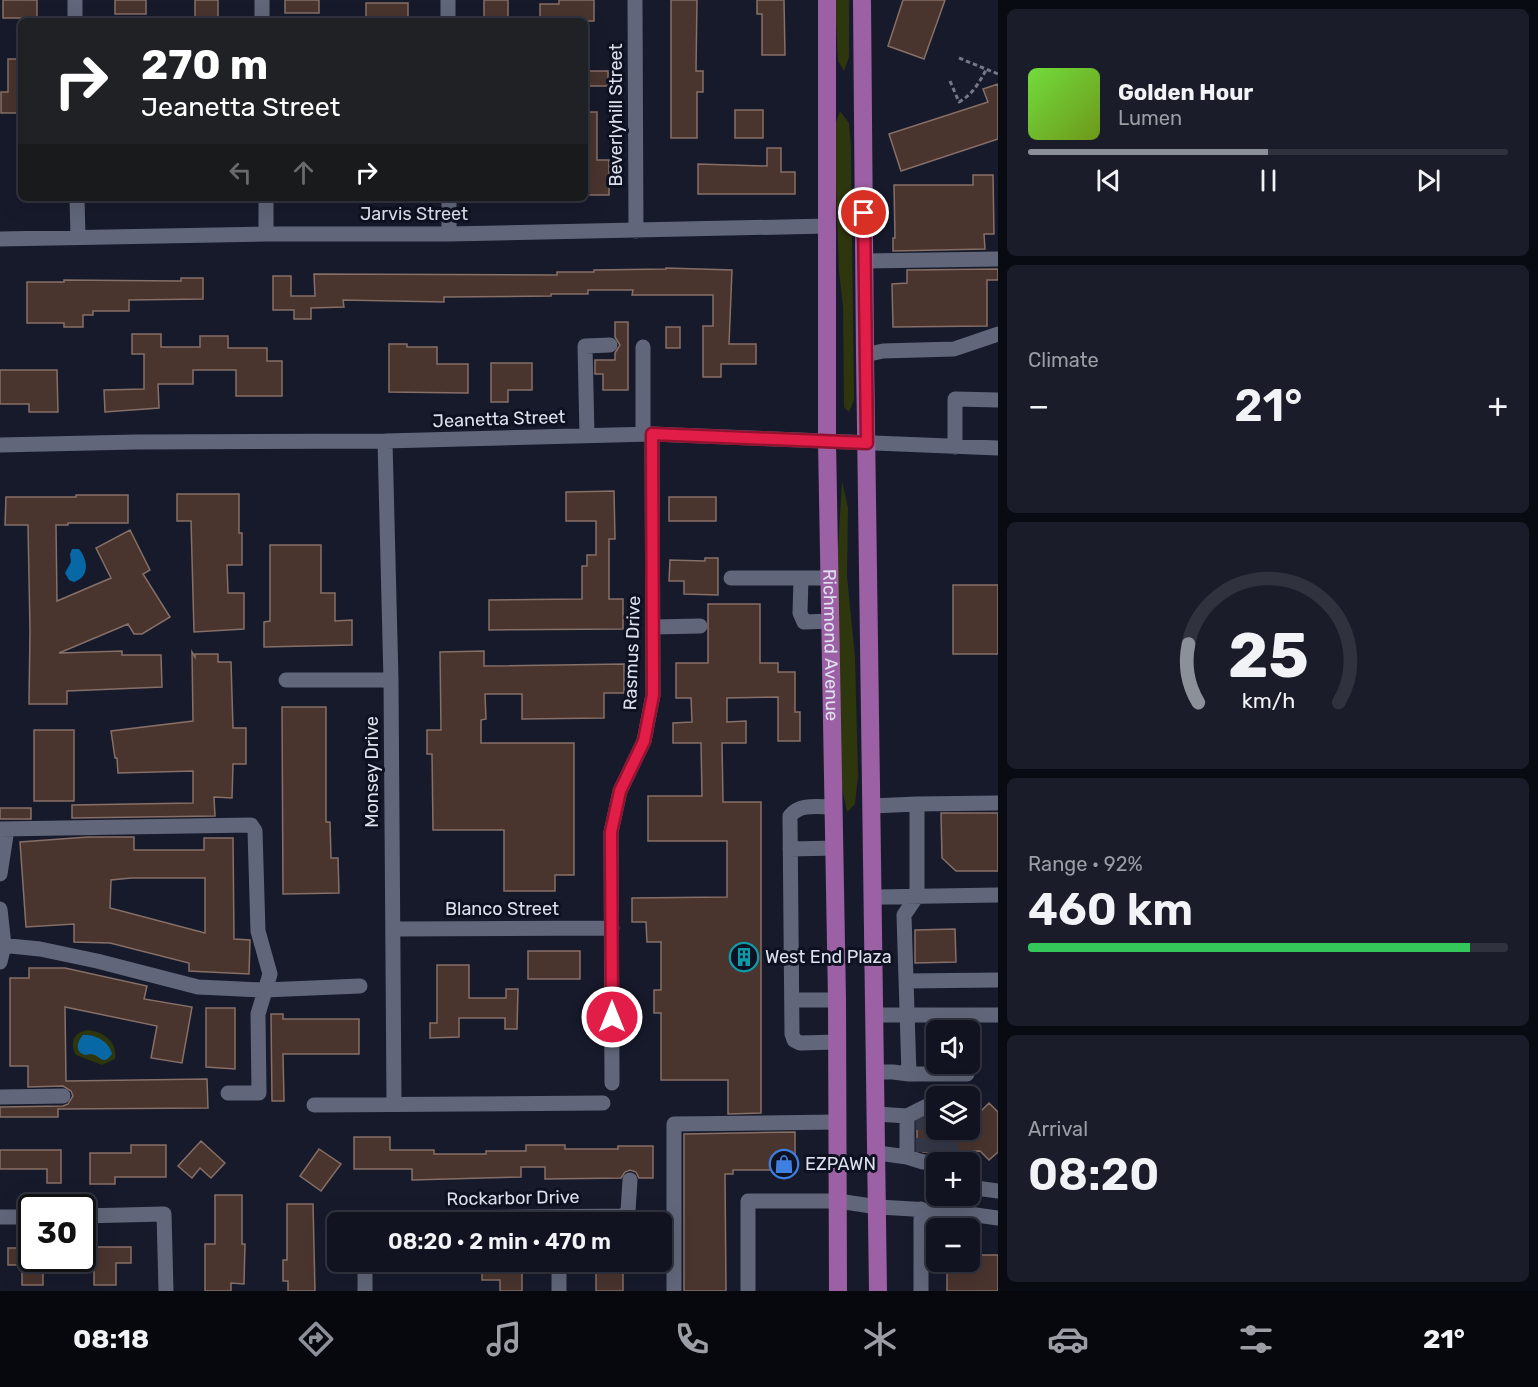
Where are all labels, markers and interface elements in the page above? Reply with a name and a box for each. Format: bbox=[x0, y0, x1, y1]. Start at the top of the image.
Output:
text: 270 m bbox=[141, 40, 268, 90]
icon: right bbox=[42, 42, 120, 120]
street label: Beverlyhill Street bbox=[605, 43, 627, 187]
text: Golden Hour bbox=[1118, 79, 1253, 106]
text: Jeanetta Street bbox=[141, 91, 340, 123]
text: Lumen bbox=[1118, 106, 1182, 130]
icon: left bbox=[224, 156, 257, 189]
icon: ahead bbox=[287, 156, 320, 189]
icon: right bbox=[350, 156, 383, 189]
icon: previous bbox=[1092, 164, 1125, 197]
icon: pause bbox=[1252, 164, 1285, 197]
icon: next bbox=[1412, 164, 1445, 197]
pin bbox=[838, 187, 889, 238]
icon: arrive bbox=[847, 196, 880, 229]
street label: Jarvis Street bbox=[360, 203, 468, 225]
text: Climate bbox=[1028, 348, 1099, 372]
text: 21° bbox=[1234, 379, 1303, 432]
text: − bbox=[1028, 386, 1049, 425]
text: + bbox=[1487, 386, 1508, 425]
street label: Jeanetta Street bbox=[432, 406, 566, 432]
street label: Richmond Avenue bbox=[818, 569, 843, 721]
street label: Rasmus Drive bbox=[619, 595, 645, 711]
text: 25 bbox=[1228, 619, 1308, 693]
text: km/h bbox=[1241, 688, 1295, 713]
street label: Monsey Drive bbox=[361, 716, 383, 828]
text: Range · 92% bbox=[1028, 852, 1143, 876]
text: 460 km bbox=[1028, 883, 1193, 936]
street label: Blanco Street bbox=[445, 898, 559, 920]
building icon: West End Plaza bbox=[728, 941, 760, 973]
place label: West End Plaza bbox=[765, 946, 892, 968]
position arrow bbox=[580, 985, 644, 1049]
map controls bbox=[926, 1020, 980, 1272]
button: sound bbox=[926, 1020, 980, 1074]
button: layers bbox=[926, 1086, 980, 1140]
text: Arrival bbox=[1028, 1117, 1088, 1141]
shop icon: EZPAWN bbox=[768, 1148, 800, 1180]
text: 08:20 bbox=[1028, 1148, 1159, 1201]
button: + bbox=[926, 1152, 980, 1206]
place label: EZPAWN bbox=[805, 1153, 876, 1175]
street label: Rockarbor Drive bbox=[446, 1186, 580, 1210]
speed limit sign: 30 bbox=[18, 1194, 96, 1272]
button: − bbox=[926, 1218, 980, 1272]
text: 08:20 · 2 min · 470 m bbox=[388, 1228, 611, 1255]
icon: directions bbox=[295, 1318, 337, 1360]
icon: music bbox=[483, 1318, 525, 1360]
icon: phone bbox=[671, 1318, 713, 1360]
icon: climate bbox=[859, 1318, 901, 1360]
icon: car bbox=[1047, 1318, 1089, 1360]
icon: filters bbox=[1235, 1318, 1277, 1360]
text: 08:18 bbox=[73, 1323, 149, 1355]
text: 21° bbox=[1423, 1323, 1465, 1355]

